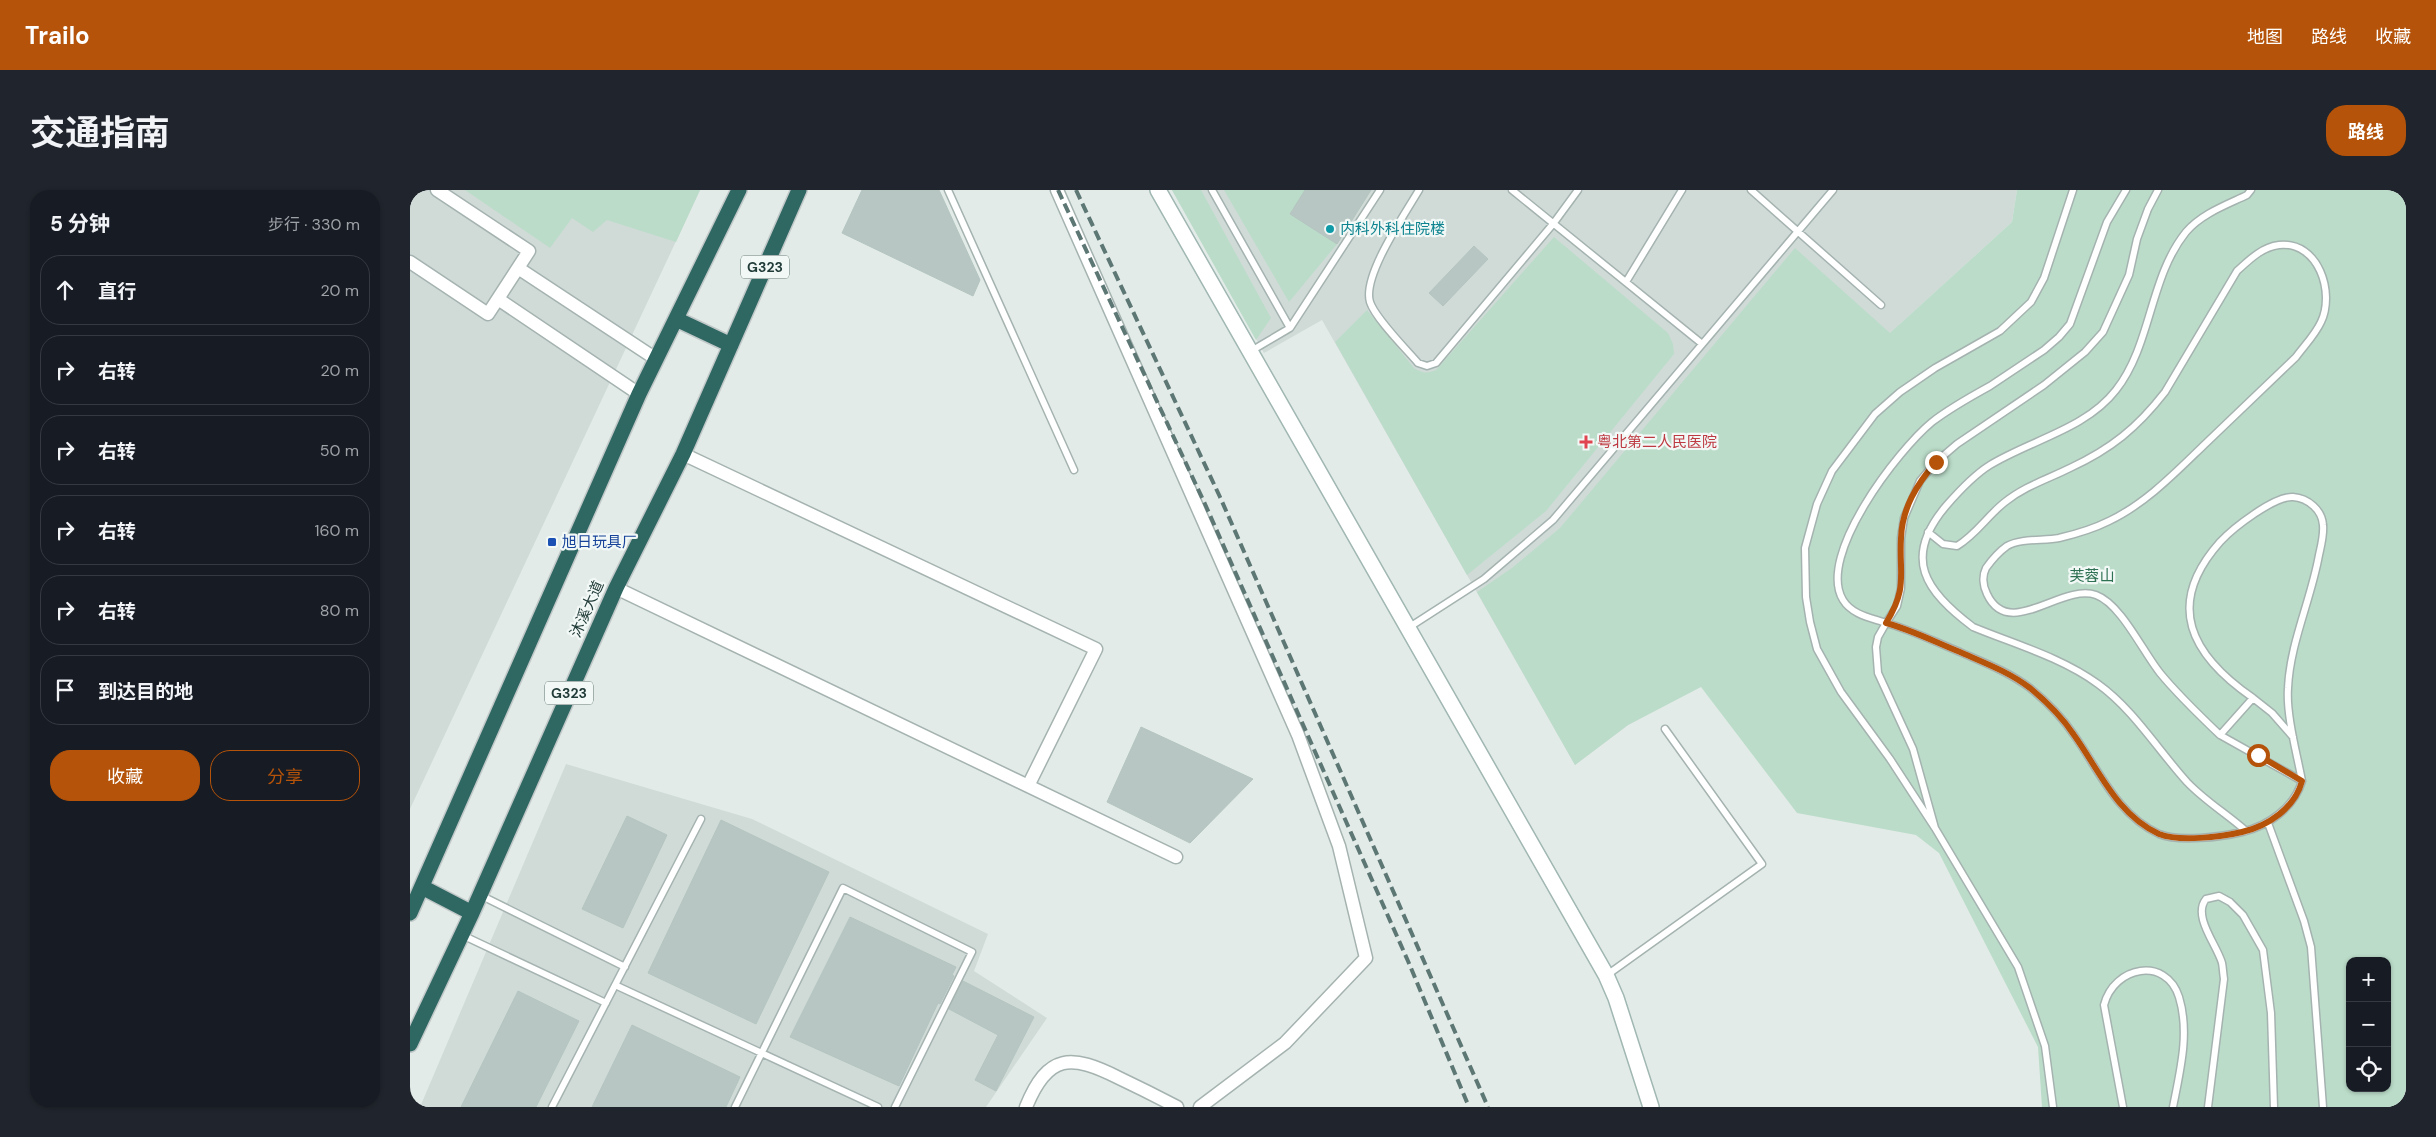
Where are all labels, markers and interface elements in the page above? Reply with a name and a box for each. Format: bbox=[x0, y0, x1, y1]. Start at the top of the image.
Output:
text: Trailo bbox=[25, 20, 90, 51]
text: 地图 bbox=[2247, 25, 2283, 49]
text: 路线 bbox=[2311, 25, 2347, 49]
text: 收藏 bbox=[2375, 25, 2411, 49]
button: 路线 bbox=[2326, 105, 2406, 156]
text: 交通指南 bbox=[30, 110, 170, 156]
text: 5 分钟 bbox=[50, 210, 110, 238]
text: 步行 · 330 m bbox=[268, 214, 360, 235]
place label: 内科外科住院楼 bbox=[1340, 219, 1445, 239]
marker: 内科外科住院楼 bbox=[1324, 223, 1336, 235]
road number: G323 bbox=[741, 256, 789, 278]
icon: ahead bbox=[51, 276, 79, 304]
text: 直行 bbox=[98, 279, 136, 304]
text: 20 m bbox=[320, 280, 359, 301]
icon: right bbox=[51, 356, 79, 384]
text: 右转 bbox=[98, 359, 136, 384]
text: 20 m bbox=[320, 360, 359, 381]
place label: 粤北第二人民医院 bbox=[1597, 432, 1717, 452]
marker: 粤北第二人民医院 bbox=[1579, 435, 1593, 449]
icon: right bbox=[51, 436, 79, 464]
text: 右转 bbox=[98, 439, 136, 464]
text: 50 m bbox=[320, 440, 359, 461]
route end bbox=[1925, 451, 1948, 474]
icon: right bbox=[51, 516, 79, 544]
text: 右转 bbox=[98, 519, 136, 544]
text: 160 m bbox=[315, 520, 359, 541]
place label: 旭日玩具厂 bbox=[562, 532, 637, 552]
marker: 旭日玩具厂 bbox=[546, 536, 558, 548]
park label: 芙蓉山 bbox=[2069, 566, 2115, 586]
street label: 沐溪大道 bbox=[566, 578, 608, 640]
icon: right bbox=[51, 596, 79, 624]
text: 右转 bbox=[98, 599, 136, 624]
text: 80 m bbox=[320, 600, 359, 621]
icon: arrive bbox=[51, 676, 79, 704]
text: 到达目的地 bbox=[98, 679, 193, 704]
road number: G323 bbox=[545, 682, 593, 704]
route start bbox=[2247, 744, 2270, 767]
button: 收藏 bbox=[50, 750, 200, 801]
button: 分享 bbox=[210, 750, 360, 801]
map controls bbox=[2346, 957, 2391, 1092]
button: + bbox=[2346, 957, 2391, 1002]
button: − bbox=[2346, 1002, 2391, 1047]
button: locate bbox=[2346, 1047, 2391, 1092]

